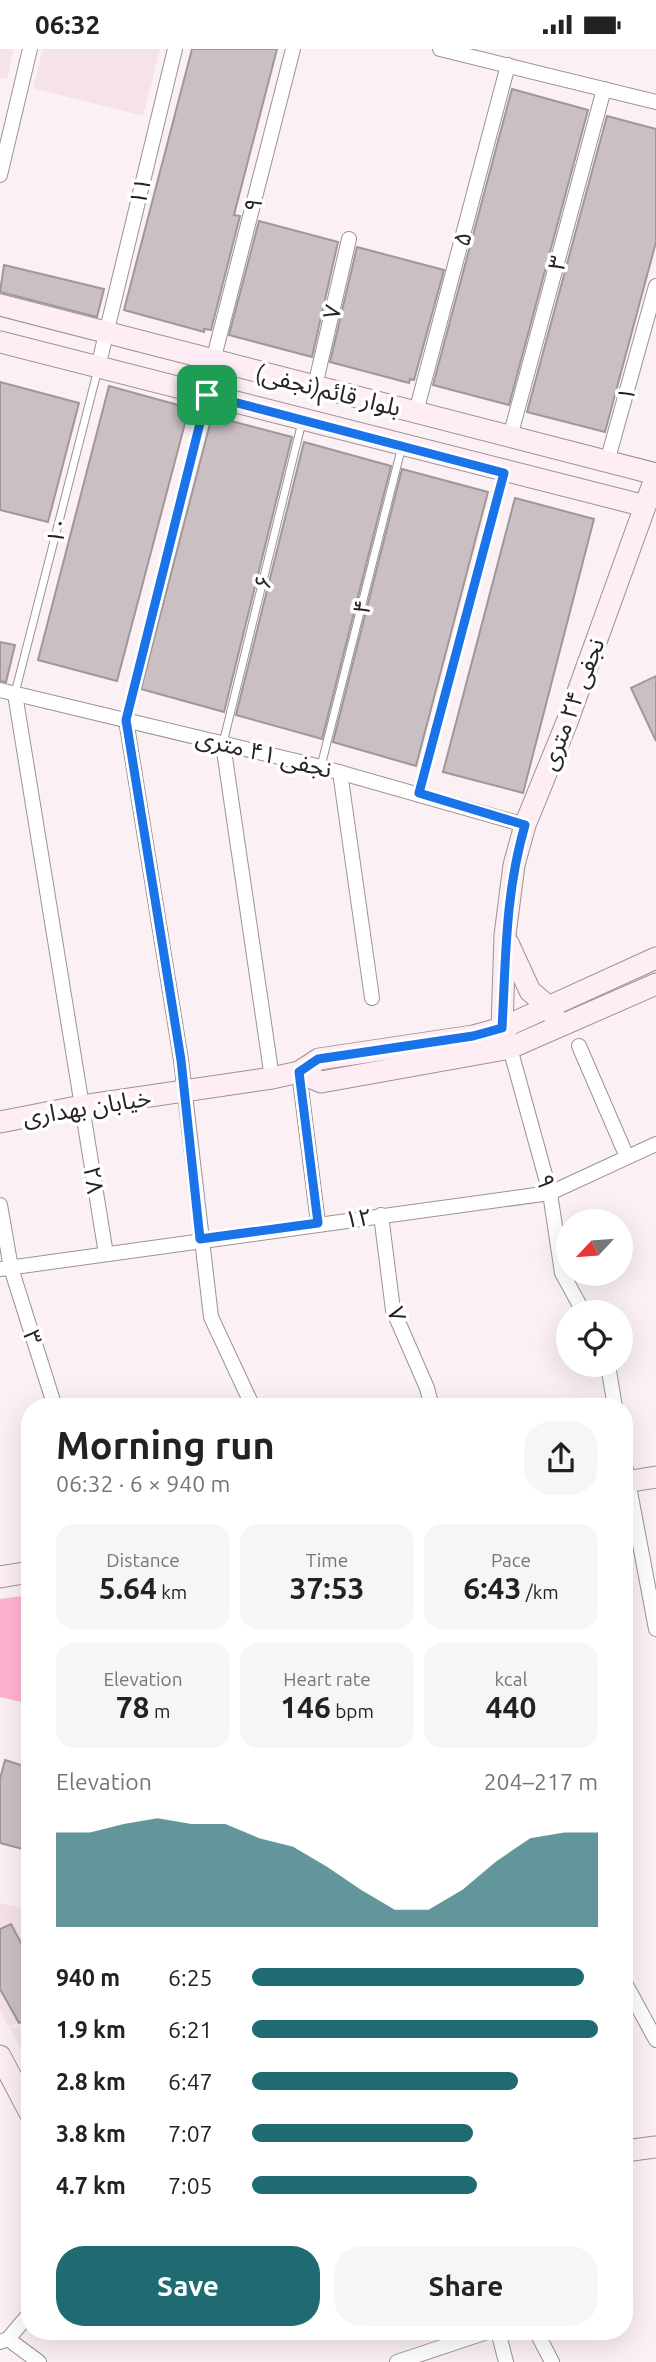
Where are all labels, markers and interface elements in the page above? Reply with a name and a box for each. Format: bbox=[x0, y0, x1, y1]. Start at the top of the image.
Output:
text: 06:32 bbox=[35, 10, 100, 39]
street label: ۱۱ bbox=[124, 174, 156, 208]
street label: ۹ bbox=[238, 195, 268, 215]
street label: ۵ bbox=[447, 229, 477, 249]
street label: ۳ bbox=[542, 253, 572, 273]
street label: ۷ bbox=[317, 302, 347, 322]
street label: بلوار قائم(نجفی) bbox=[251, 359, 404, 425]
pin bbox=[177, 365, 237, 425]
icon: arrive bbox=[188, 376, 226, 414]
street label: ۱ bbox=[611, 384, 641, 404]
street label: ۱۰ bbox=[41, 513, 73, 547]
street label: ۶ bbox=[248, 572, 278, 592]
street label: ۴ bbox=[347, 597, 377, 617]
street label: نجفی ۲۴ متری bbox=[534, 634, 610, 774]
street label: نجفی ۴۱ متری bbox=[193, 723, 335, 784]
street label: خیابان بهداری bbox=[21, 1084, 153, 1131]
street label: ۲۸ bbox=[79, 1164, 110, 1196]
street label: ۹ bbox=[531, 1171, 561, 1191]
street label: ۱۲ bbox=[343, 1203, 373, 1233]
north arrow bbox=[556, 1209, 634, 1286]
map controls bbox=[556, 1209, 633, 1377]
button: locate bbox=[556, 1300, 633, 1377]
street label: ۷ bbox=[382, 1303, 412, 1325]
street label: ۳ bbox=[18, 1326, 48, 1348]
button: share bbox=[524, 1421, 598, 1495]
text: Morning run bbox=[56, 1424, 275, 1466]
text: 06:32 · 6 × 940 m bbox=[56, 1471, 230, 1496]
text: Distance bbox=[106, 1549, 180, 1571]
text: Time bbox=[306, 1549, 348, 1571]
text: Pace bbox=[491, 1549, 531, 1571]
text: 5.64 bbox=[99, 1571, 157, 1605]
text: 37:53 bbox=[289, 1571, 365, 1605]
text: 6:43 bbox=[463, 1571, 521, 1605]
text: km bbox=[157, 1581, 187, 1603]
text: /km bbox=[521, 1581, 559, 1603]
text: Elevation bbox=[103, 1668, 183, 1690]
text: Heart rate bbox=[283, 1668, 371, 1690]
text: kcal bbox=[495, 1668, 527, 1690]
text: 78 bbox=[116, 1690, 150, 1724]
text: 146 bbox=[280, 1690, 331, 1724]
text: 440 bbox=[486, 1690, 536, 1724]
text: m bbox=[150, 1700, 170, 1722]
text: bpm bbox=[331, 1700, 374, 1722]
text: Elevation bbox=[56, 1769, 152, 1794]
text: 204–217 m bbox=[484, 1769, 598, 1794]
text: 940 m bbox=[56, 1965, 120, 1990]
text: 6:25 bbox=[168, 1965, 213, 1990]
text: 1.9 km bbox=[56, 2017, 126, 2042]
text: 6:21 bbox=[168, 2017, 213, 2042]
text: 2.8 km bbox=[56, 2069, 126, 2094]
text: 6:47 bbox=[168, 2069, 213, 2094]
text: 3.8 km bbox=[56, 2121, 126, 2146]
text: 7:07 bbox=[168, 2121, 213, 2146]
text: 4.7 km bbox=[56, 2173, 126, 2198]
text: 7:05 bbox=[168, 2173, 213, 2198]
button: Save bbox=[56, 2246, 320, 2326]
button: Share bbox=[334, 2246, 598, 2326]

